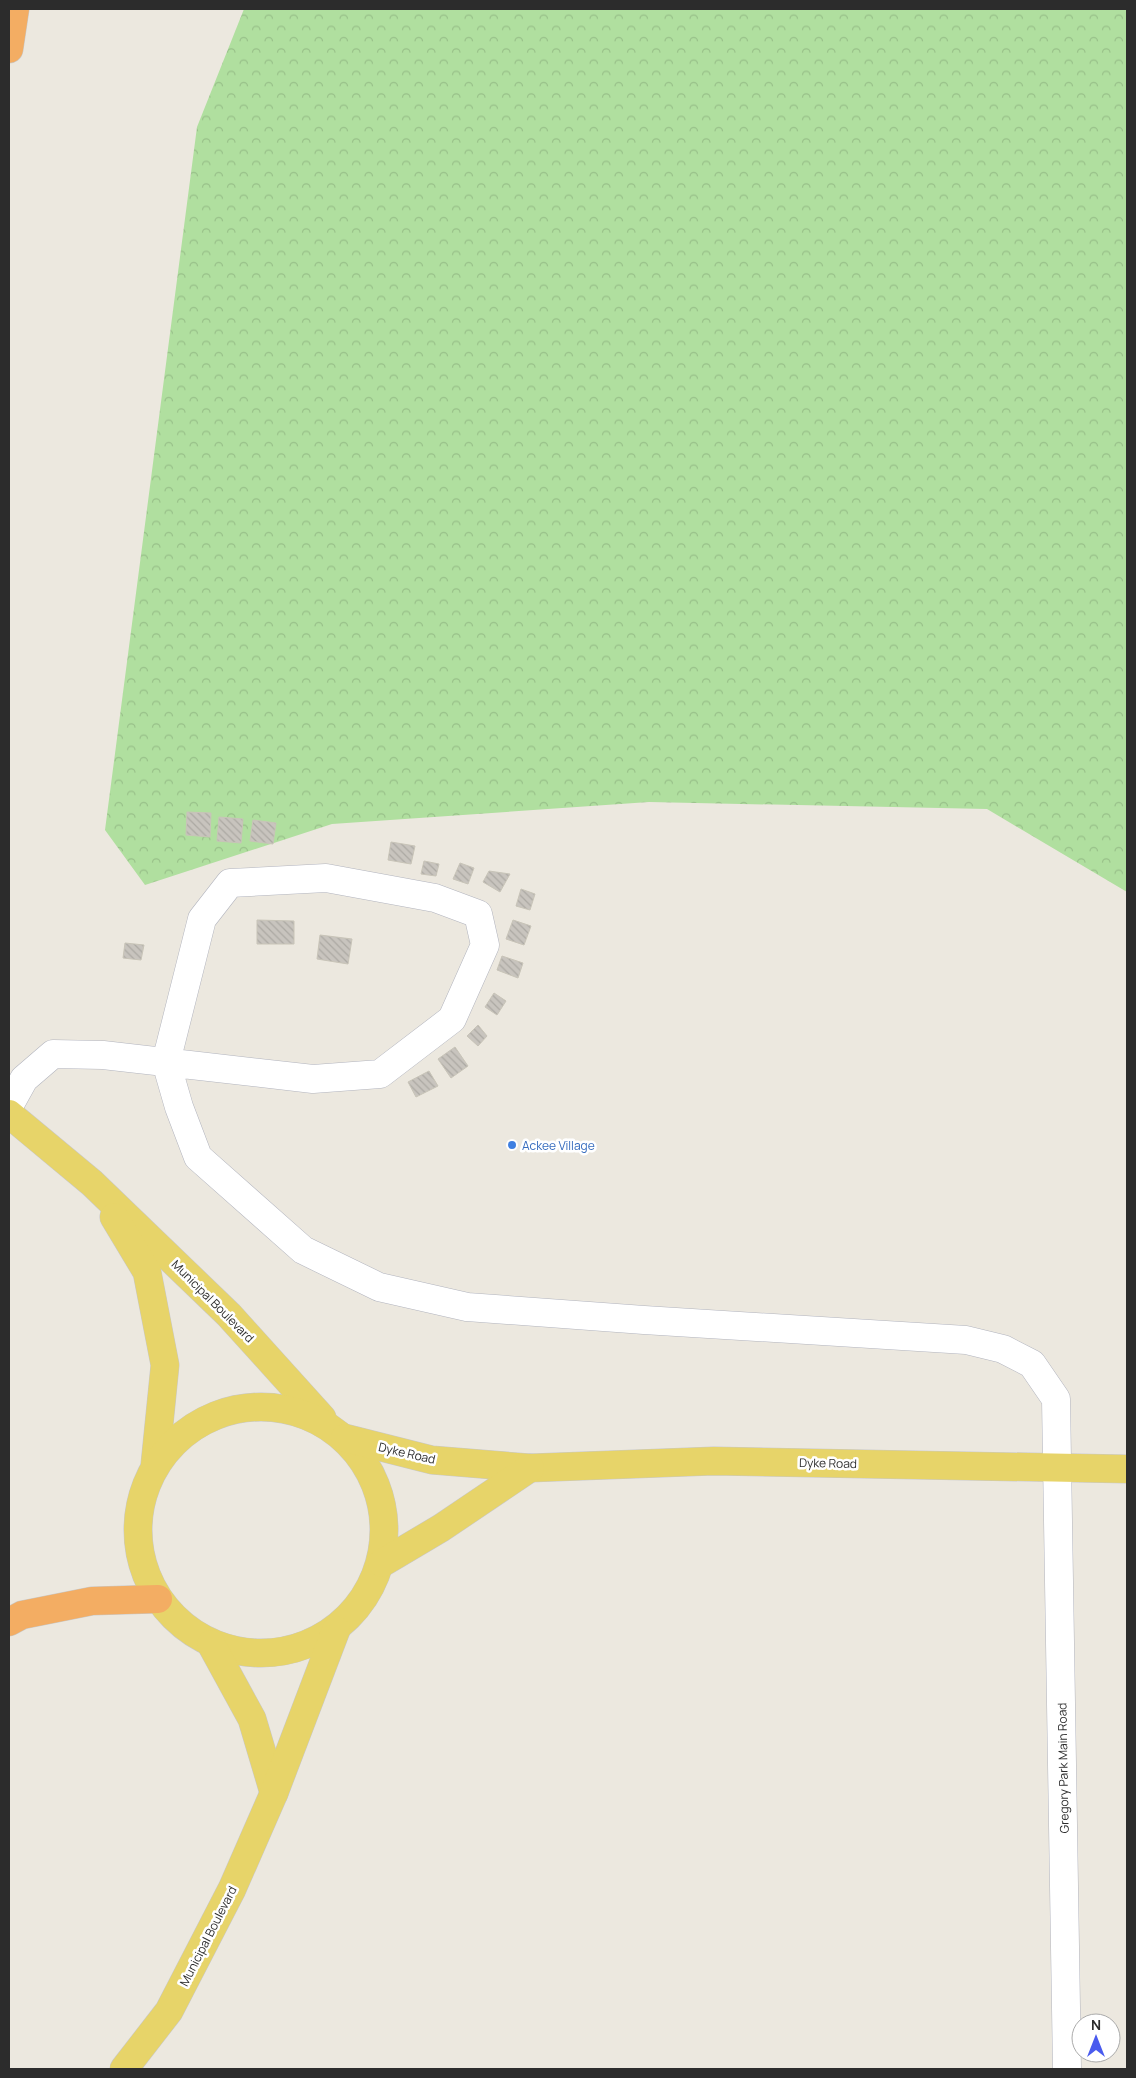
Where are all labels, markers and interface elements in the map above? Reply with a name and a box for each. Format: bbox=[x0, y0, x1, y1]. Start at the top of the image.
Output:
place label: Ackee Village bbox=[522, 1137, 595, 1154]
marker: Ackee Village bbox=[506, 1139, 518, 1151]
street label: Municipal Boulevard bbox=[168, 1256, 258, 1346]
street label: Dyke Road bbox=[377, 1438, 437, 1468]
street label: Dyke Road bbox=[799, 1454, 857, 1472]
street label: Gregory Park Main Road bbox=[1053, 1703, 1073, 1833]
street label: Municipal Boulevard bbox=[175, 1883, 241, 1989]
north arrow bbox=[1071, 2013, 1121, 2063]
text: N bbox=[1091, 2015, 1101, 2034]

